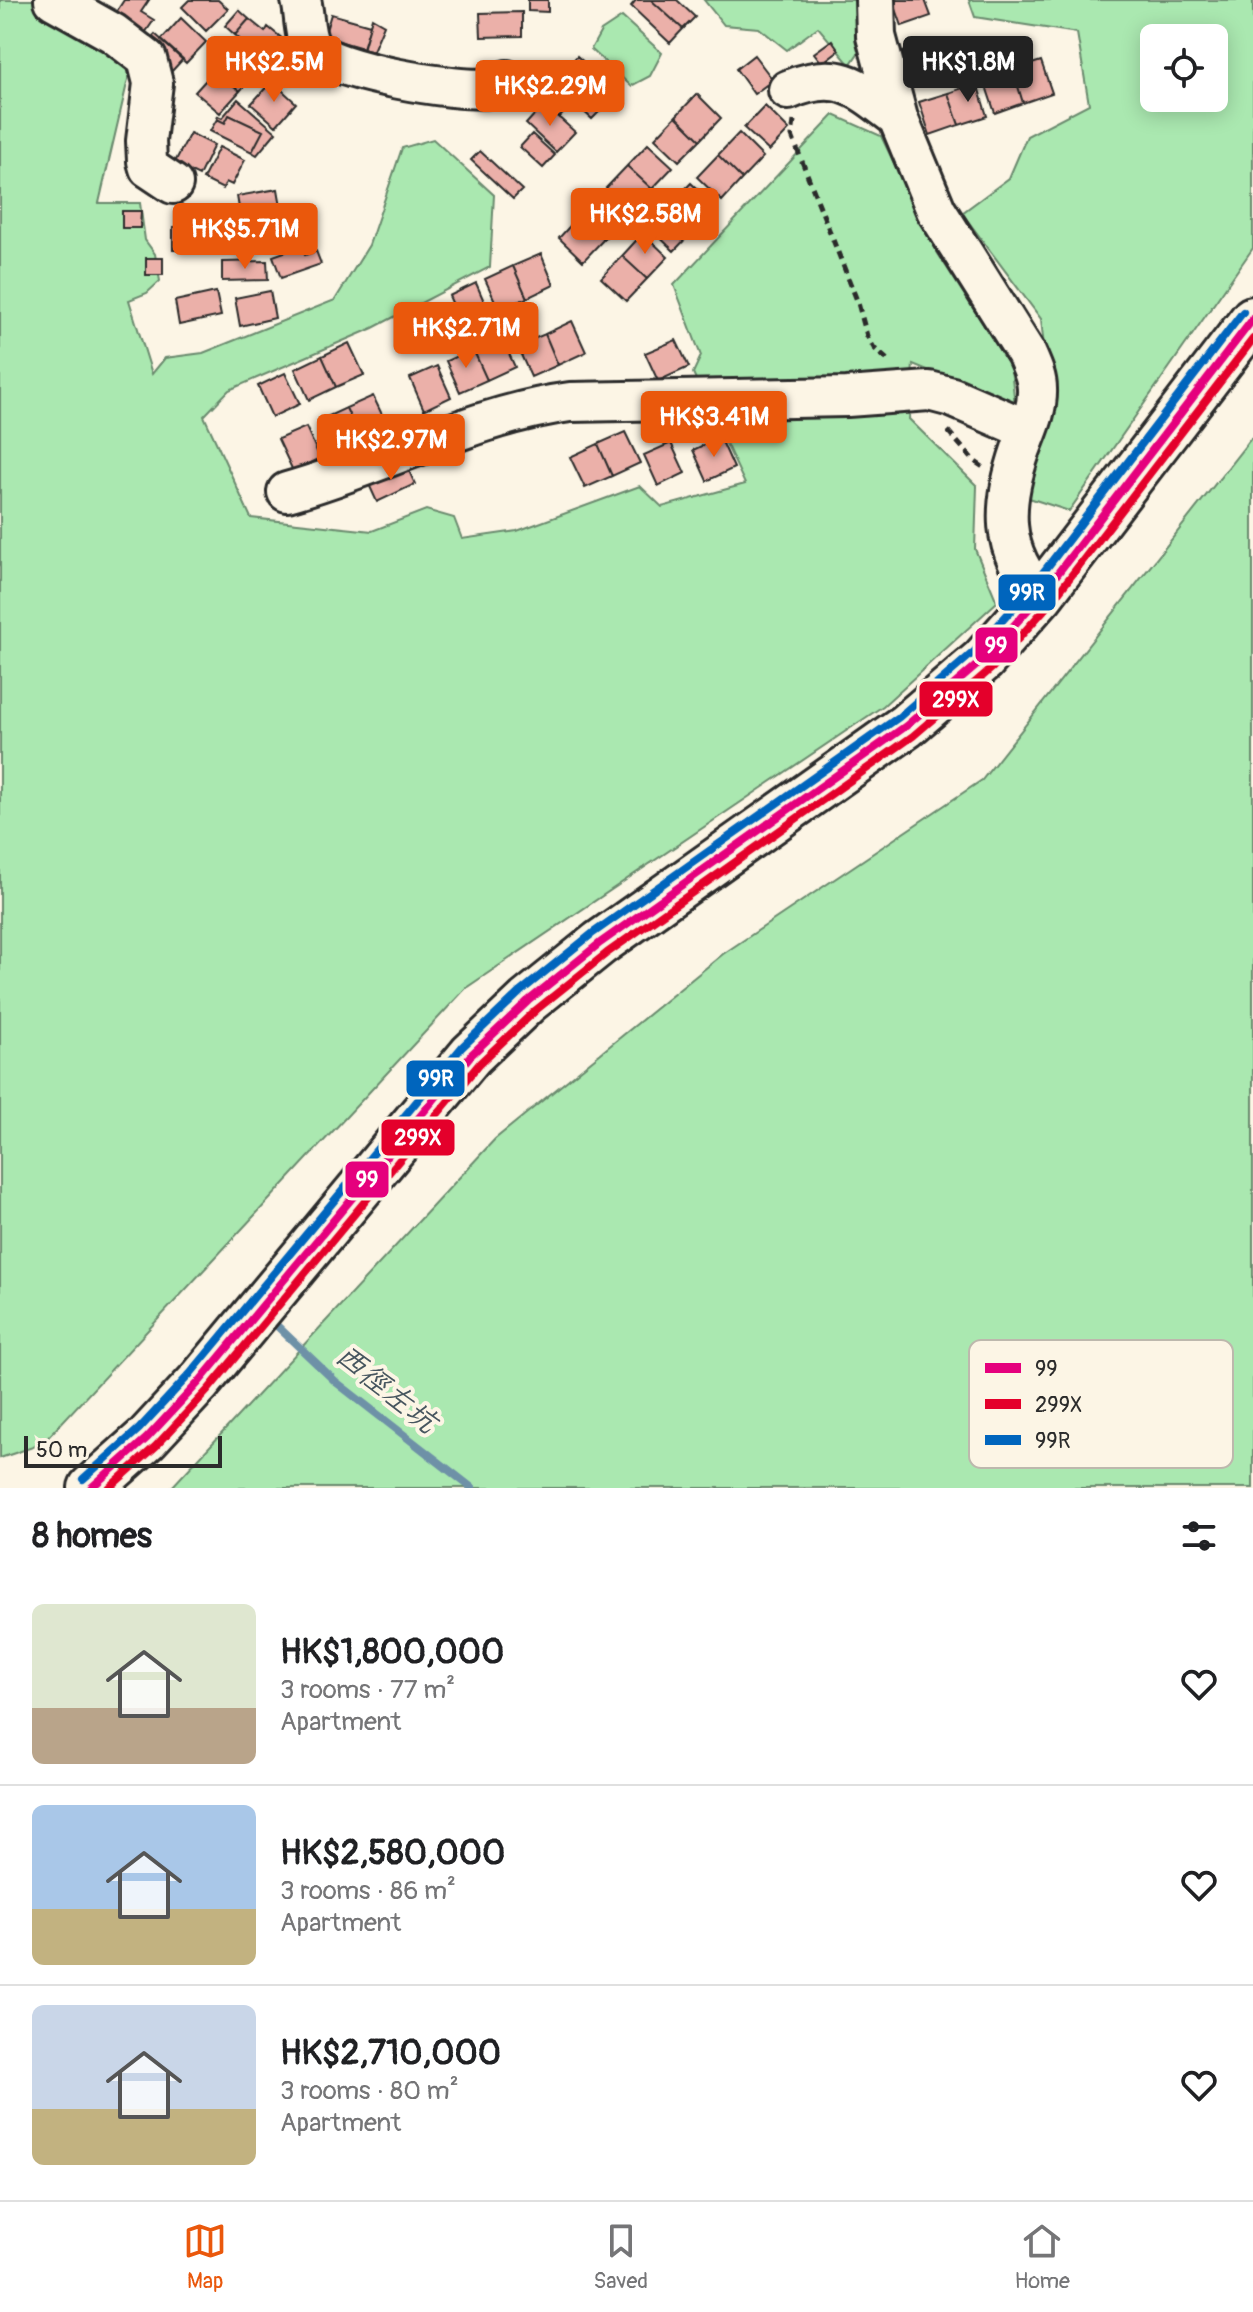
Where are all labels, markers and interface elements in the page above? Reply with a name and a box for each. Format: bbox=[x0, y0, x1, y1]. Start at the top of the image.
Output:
map controls bbox=[1140, 24, 1228, 112]
button: locate bbox=[1140, 24, 1228, 112]
pin: HK$2.5M bbox=[200, 36, 348, 104]
pin: HK$1.8M bbox=[894, 36, 1042, 104]
text: HK$2.5M bbox=[224, 46, 324, 78]
text: HK$1.8M bbox=[921, 46, 1015, 78]
pin: HK$2.29M bbox=[467, 60, 633, 128]
text: HK$2.29M bbox=[493, 70, 607, 102]
pin: HK$2.58M bbox=[562, 188, 728, 256]
text: HK$2.58M bbox=[589, 198, 701, 230]
pin: HK$5.71M bbox=[162, 203, 328, 271]
text: HK$5.71M bbox=[191, 213, 299, 245]
pin: HK$2.71M bbox=[383, 302, 549, 370]
text: HK$2.71M bbox=[411, 312, 521, 344]
pin: HK$3.41M bbox=[631, 391, 797, 459]
text: HK$3.41M bbox=[659, 401, 769, 433]
pin: HK$2.97M bbox=[308, 414, 474, 482]
text: HK$2.97M bbox=[335, 424, 447, 456]
line badge: 99R bbox=[997, 573, 1057, 612]
text: 99R bbox=[1009, 579, 1045, 607]
line badge: 99 bbox=[974, 626, 1019, 664]
text: 99 bbox=[985, 632, 1007, 660]
line badge: 299X bbox=[918, 680, 994, 718]
text: 299X bbox=[932, 686, 980, 714]
line badge: 99R bbox=[405, 1059, 466, 1098]
text: 99R bbox=[418, 1065, 454, 1093]
line badge: 299X bbox=[380, 1118, 456, 1157]
text: 299X bbox=[394, 1124, 442, 1152]
line badge: 99 bbox=[344, 1160, 390, 1199]
text: 99 bbox=[356, 1166, 378, 1194]
water label: 西徑左坑 bbox=[328, 1337, 447, 1443]
legend bbox=[969, 1340, 1233, 1468]
text: 99 bbox=[1035, 1355, 1058, 1383]
text: 299X bbox=[1035, 1391, 1082, 1419]
text: 99R bbox=[1035, 1427, 1070, 1455]
scale bar bbox=[24, 1432, 222, 1468]
text: 50 m bbox=[36, 1436, 87, 1464]
icon: filters bbox=[1177, 1514, 1221, 1558]
text: 8 homes bbox=[32, 1515, 152, 1558]
text: HK$1,800,000 bbox=[280, 1631, 504, 1674]
icon: home bbox=[96, 1636, 192, 1732]
icon: heart bbox=[1177, 1662, 1221, 1706]
text: 3 rooms · 77 m² bbox=[280, 1674, 455, 1706]
text: Apartment bbox=[280, 1706, 401, 1738]
text: HK$2,580,000 bbox=[280, 1832, 505, 1875]
icon: home bbox=[96, 1837, 192, 1933]
icon: heart bbox=[1177, 1863, 1221, 1907]
text: 3 rooms · 86 m² bbox=[280, 1875, 456, 1907]
text: Apartment bbox=[280, 1907, 401, 1939]
text: HK$2,710,000 bbox=[280, 2032, 501, 2075]
icon: home bbox=[96, 2037, 192, 2133]
icon: heart bbox=[1177, 2063, 1221, 2107]
text: 3 rooms · 80 m² bbox=[280, 2075, 459, 2107]
text: Apartment bbox=[280, 2107, 401, 2139]
tab: Map bbox=[183, 2219, 227, 2295]
tab: Saved bbox=[593, 2219, 648, 2295]
tab: Home bbox=[1014, 2219, 1070, 2295]

